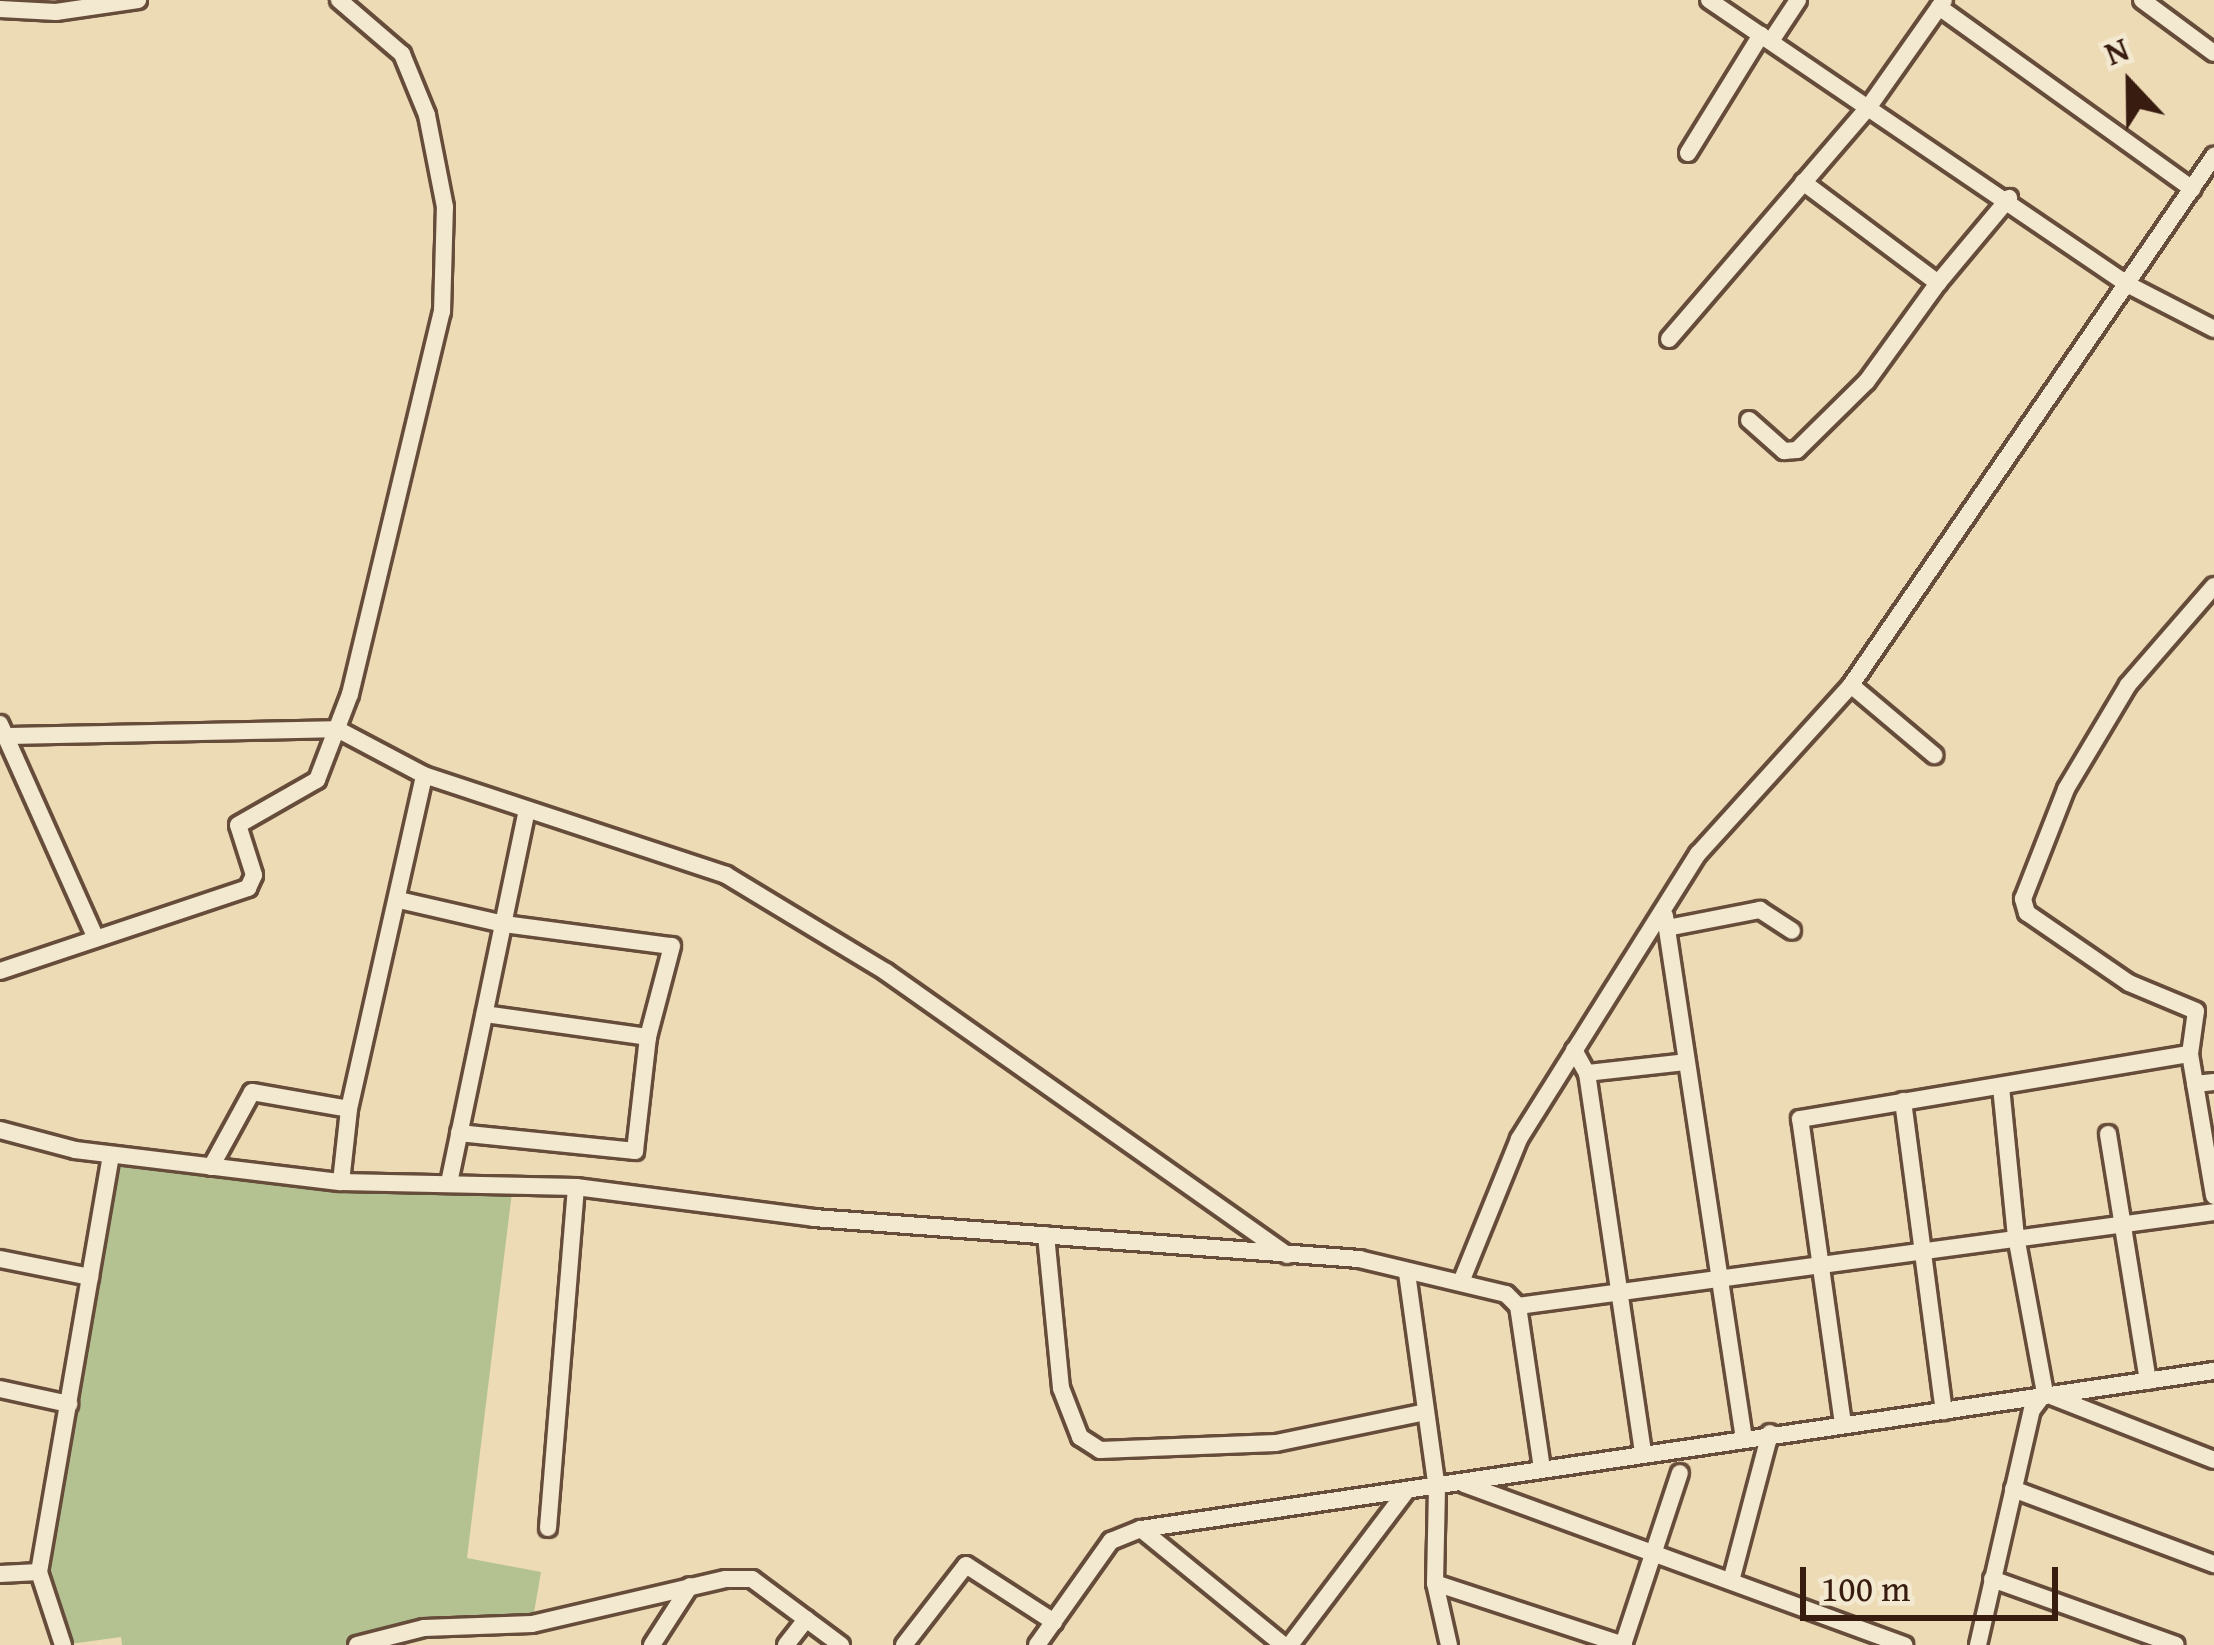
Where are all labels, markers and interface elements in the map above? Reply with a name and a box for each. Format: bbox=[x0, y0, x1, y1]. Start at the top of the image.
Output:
north arrow bbox=[2070, 24, 2190, 144]
text: N bbox=[2097, 24, 2136, 77]
scale bar bbox=[1806, 1543, 2064, 1617]
text: 100 m bbox=[1821, 1561, 1910, 1614]

